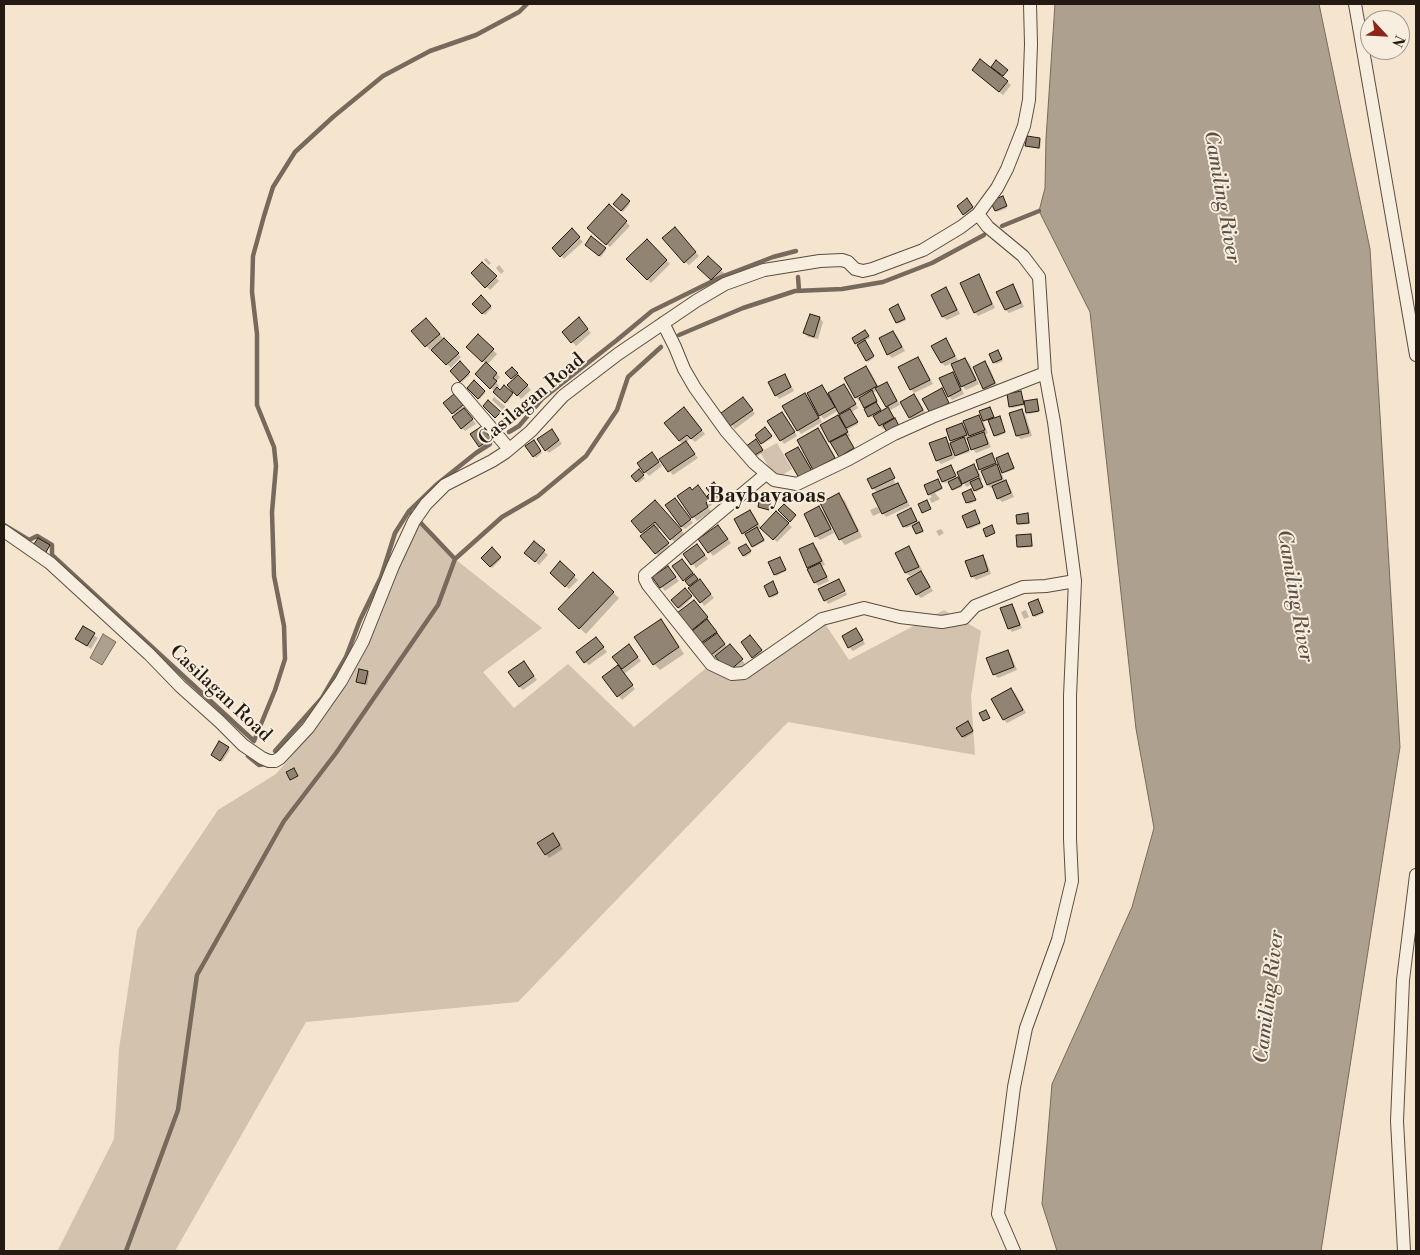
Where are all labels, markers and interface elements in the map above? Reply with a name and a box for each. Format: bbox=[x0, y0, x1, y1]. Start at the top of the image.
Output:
north arrow bbox=[1360, 10, 1410, 60]
text: N bbox=[1387, 32, 1408, 50]
water label: Camiling River bbox=[1198, 129, 1244, 265]
street label: Casilagan Road bbox=[474, 349, 590, 451]
district label: Baybayaoas bbox=[709, 484, 825, 510]
water label: Camiling River bbox=[1271, 528, 1317, 664]
street label: Casilagan Road bbox=[164, 641, 276, 747]
water label: Camiling River bbox=[1250, 929, 1290, 1065]

